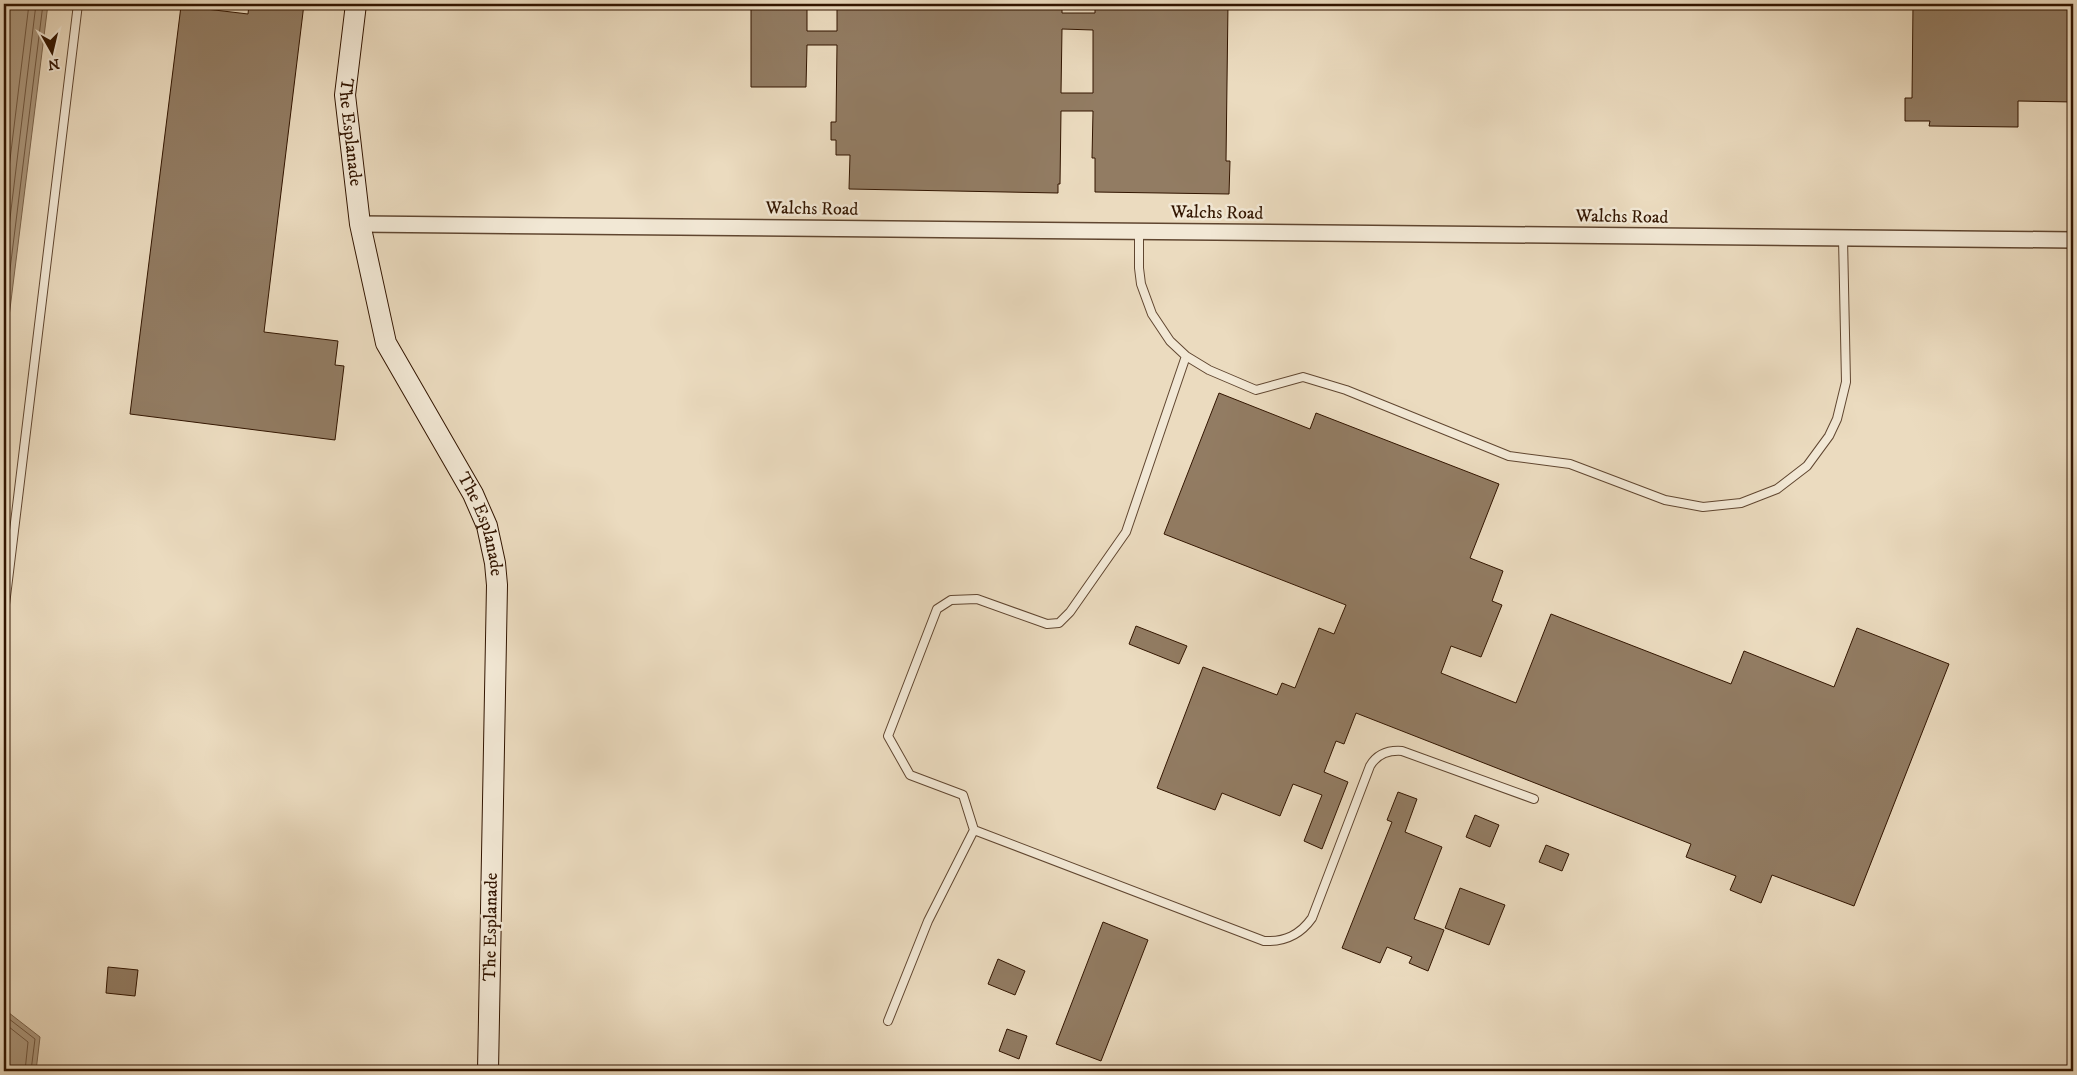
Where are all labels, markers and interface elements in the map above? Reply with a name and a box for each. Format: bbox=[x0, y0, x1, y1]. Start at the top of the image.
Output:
north arrow bbox=[28, 28, 78, 78]
text: N bbox=[46, 54, 61, 74]
street label: The Esplanade bbox=[334, 77, 367, 187]
street label: Walchs Road bbox=[764, 197, 859, 221]
street label: Walchs Road bbox=[1169, 201, 1264, 225]
street label: Walchs Road bbox=[1574, 205, 1669, 229]
street label: The Esplanade bbox=[452, 469, 507, 577]
street label: The Esplanade bbox=[479, 873, 503, 981]

